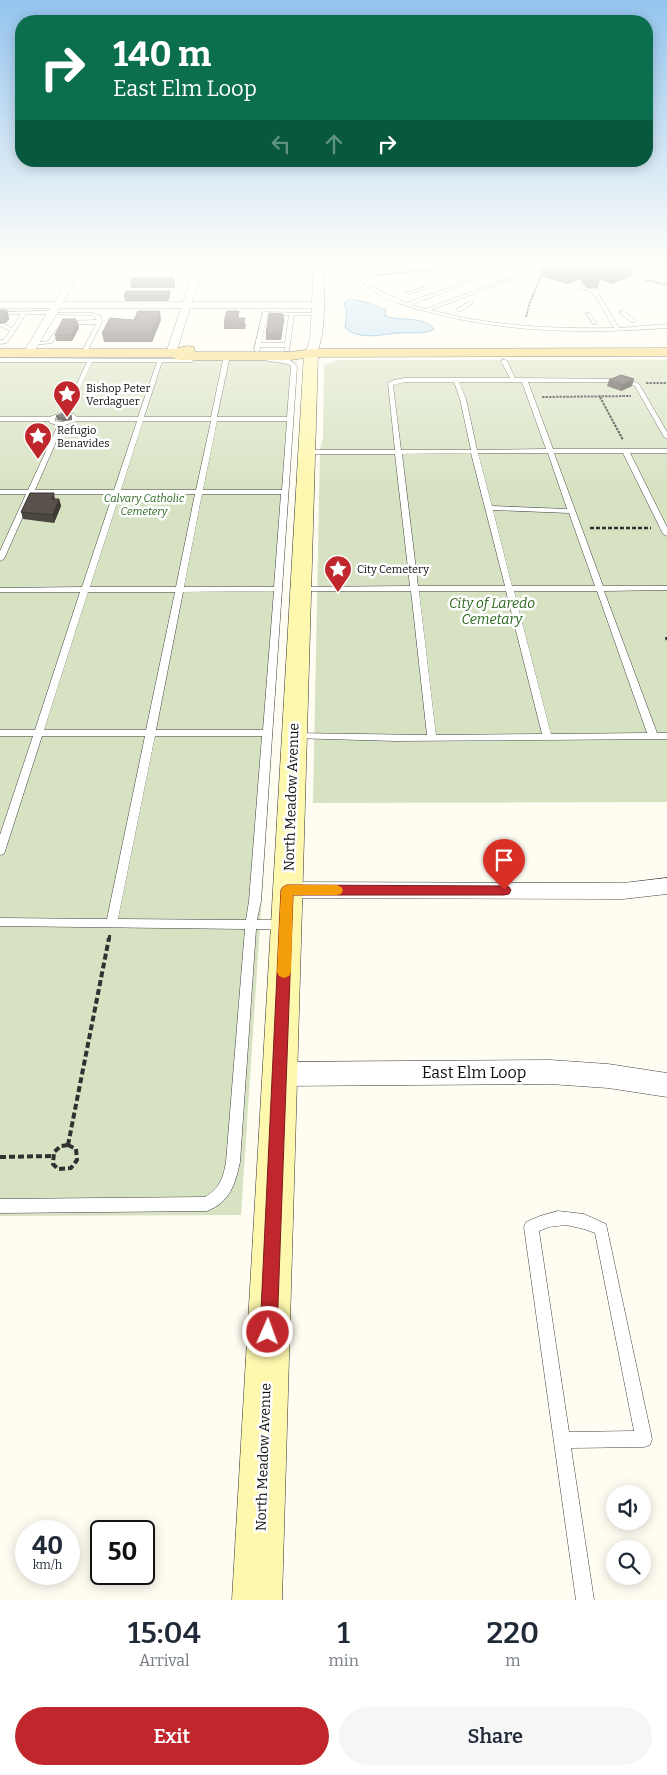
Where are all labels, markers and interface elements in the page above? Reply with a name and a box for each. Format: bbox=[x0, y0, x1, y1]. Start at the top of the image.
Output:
text: 140 m bbox=[113, 33, 211, 75]
icon: right bbox=[30, 35, 95, 100]
text: East Elm Loop bbox=[113, 75, 257, 102]
icon: left bbox=[267, 130, 295, 158]
icon: ahead bbox=[320, 130, 348, 158]
icon: right bbox=[373, 130, 401, 158]
place icon: Bishop Peter Verdaguer bbox=[52, 379, 82, 418]
place label: Bishop Peter Verdaguer bbox=[86, 382, 151, 408]
place icon: Refugio Benavides bbox=[23, 421, 53, 460]
place label: Refugio Benavides bbox=[57, 424, 109, 450]
park label: Calvary Catholic Cemetery bbox=[104, 492, 185, 518]
place icon: City Cemetery bbox=[323, 554, 353, 593]
place label: City Cemetery bbox=[357, 563, 429, 576]
park label: City of Laredo Cemetary bbox=[449, 595, 535, 628]
street label: North Meadow Avenue bbox=[280, 723, 303, 871]
pin bbox=[483, 839, 525, 890]
icon: arrive bbox=[490, 846, 518, 874]
street label: East Elm Loop bbox=[422, 1063, 526, 1082]
position arrow bbox=[241, 1305, 293, 1357]
street label: North Meadow Avenue bbox=[252, 1383, 275, 1531]
map controls bbox=[606, 1485, 651, 1585]
button: sound bbox=[606, 1485, 651, 1530]
speed limit sign: 50 bbox=[90, 1520, 155, 1585]
text: 40 bbox=[32, 1531, 63, 1561]
button: search bbox=[606, 1540, 651, 1585]
text: km/h bbox=[33, 1558, 62, 1572]
text: 15:04 bbox=[128, 1615, 201, 1651]
text: 1 bbox=[337, 1615, 350, 1651]
text: 220 bbox=[487, 1615, 539, 1651]
text: Arrival bbox=[139, 1651, 190, 1670]
text: min bbox=[329, 1651, 359, 1670]
text: m bbox=[505, 1651, 521, 1670]
button: Exit bbox=[15, 1707, 329, 1765]
button: Share bbox=[339, 1707, 652, 1765]

